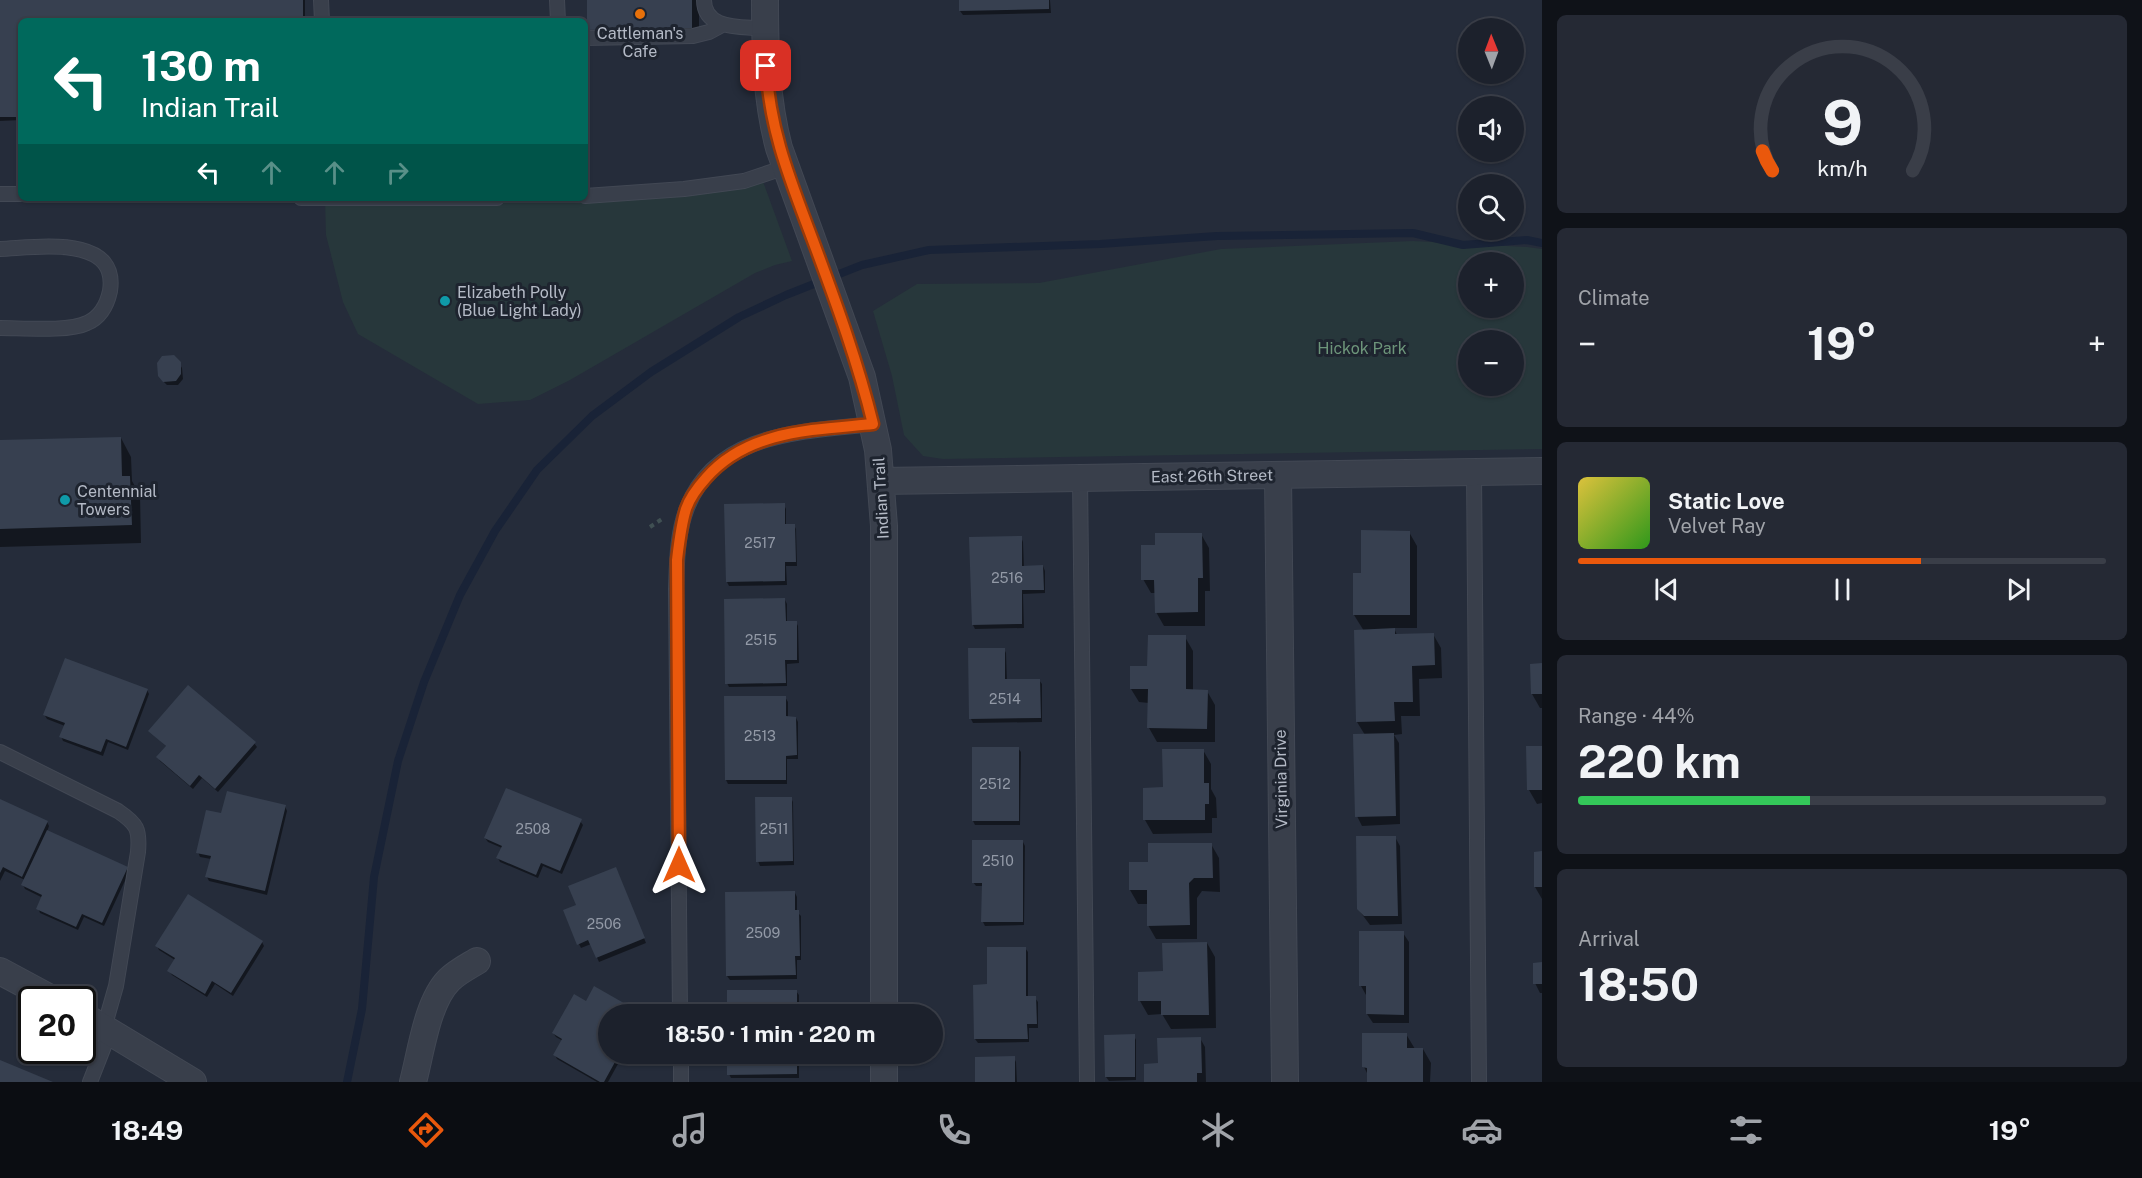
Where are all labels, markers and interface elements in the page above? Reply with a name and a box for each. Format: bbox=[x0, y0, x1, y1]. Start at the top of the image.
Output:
marker: Cattleman's Cafe bbox=[633, 7, 647, 21]
north arrow bbox=[1458, 18, 1524, 84]
map controls bbox=[1458, 18, 1524, 396]
place label: Cattleman's Cafe bbox=[597, 24, 683, 61]
pin bbox=[740, 40, 791, 91]
text: 130 m bbox=[141, 41, 261, 90]
icon: left bbox=[42, 42, 120, 120]
icon: arrive bbox=[749, 49, 782, 82]
text: 9 bbox=[1821, 86, 1863, 159]
text: Indian Trail bbox=[141, 91, 279, 123]
button: sound bbox=[1458, 96, 1524, 162]
icon: left bbox=[192, 156, 225, 189]
icon: ahead bbox=[255, 156, 288, 189]
icon: ahead bbox=[318, 156, 351, 189]
icon: right bbox=[381, 156, 414, 189]
text: km/h bbox=[1817, 157, 1867, 182]
button: search bbox=[1458, 174, 1524, 240]
button: + bbox=[1458, 252, 1524, 318]
place label: Elizabeth Polly (Blue Light Lady) bbox=[457, 283, 582, 320]
text: Climate bbox=[1578, 286, 1650, 310]
marker: Elizabeth Polly (Blue Light Lady) bbox=[438, 294, 452, 308]
text: 19° bbox=[1807, 317, 1877, 370]
text: − bbox=[1578, 325, 1596, 363]
text: + bbox=[2088, 325, 2106, 363]
button: − bbox=[1458, 330, 1524, 396]
park label: Hickok Park bbox=[1317, 339, 1407, 358]
street label: Indian Trail bbox=[869, 456, 893, 539]
street label: East 26th Street bbox=[1151, 465, 1273, 487]
place label: Centennial Towers bbox=[77, 482, 157, 519]
text: Static Love bbox=[1668, 488, 1785, 514]
marker: Centennial Towers bbox=[58, 493, 72, 507]
text: Velvet Ray bbox=[1668, 514, 1766, 538]
house number: 2517 bbox=[744, 535, 776, 551]
house number: 2516 bbox=[991, 570, 1023, 586]
icon: previous bbox=[1650, 573, 1683, 606]
icon: pause bbox=[1826, 573, 1859, 606]
icon: next bbox=[2002, 573, 2035, 606]
house number: 2515 bbox=[745, 632, 777, 648]
house number: 2514 bbox=[989, 691, 1021, 707]
text: Range · 44% bbox=[1578, 704, 1695, 728]
house number: 2513 bbox=[744, 728, 776, 744]
street label: Virginia Drive bbox=[1271, 729, 1291, 829]
text: 220 km bbox=[1578, 735, 1741, 788]
house number: 2512 bbox=[979, 776, 1011, 792]
house number: 2508 bbox=[516, 821, 550, 837]
house number: 2511 bbox=[760, 821, 788, 837]
position arrow bbox=[647, 833, 711, 897]
house number: 2510 bbox=[982, 853, 1014, 869]
house number: 2506 bbox=[587, 916, 622, 932]
house number: 2509 bbox=[746, 925, 781, 941]
text: Arrival bbox=[1578, 927, 1640, 951]
text: 18:50 bbox=[1578, 958, 1699, 1011]
speed limit sign: 20 bbox=[18, 986, 96, 1064]
text: 18:50 · 1 min · 220 m bbox=[665, 1021, 876, 1047]
icon: directions bbox=[405, 1109, 447, 1151]
icon: music bbox=[669, 1109, 711, 1151]
icon: phone bbox=[933, 1109, 975, 1151]
icon: climate bbox=[1197, 1109, 1239, 1151]
icon: car bbox=[1461, 1109, 1503, 1151]
icon: filters bbox=[1725, 1109, 1767, 1151]
text: 18:49 bbox=[111, 1114, 183, 1146]
text: 19° bbox=[1989, 1114, 2031, 1146]

